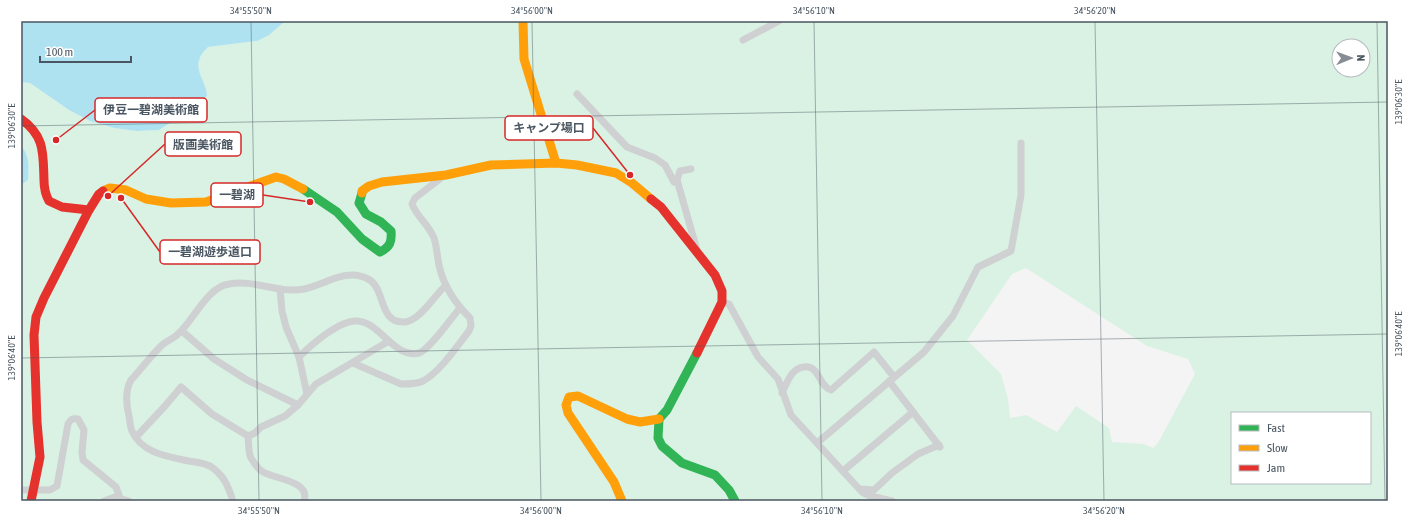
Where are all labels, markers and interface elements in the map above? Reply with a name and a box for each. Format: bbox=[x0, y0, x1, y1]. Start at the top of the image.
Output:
text: 34°55'50"N bbox=[230, 5, 272, 16]
text: 34°56'00"N bbox=[511, 5, 553, 16]
text: 34°56'10"N bbox=[793, 5, 835, 16]
text: 34°56'20"N bbox=[1074, 5, 1116, 16]
scale bar bbox=[40, 38, 131, 64]
north arrow bbox=[1331, 38, 1371, 78]
text: 100 m bbox=[46, 45, 73, 59]
text: N bbox=[1355, 54, 1367, 61]
text: 139°06'30"E bbox=[1393, 79, 1404, 124]
callout: 伊豆一碧湖美術館 bbox=[95, 98, 207, 122]
text: 139°06'30"E bbox=[6, 103, 17, 148]
text: 伊豆一碧湖美術館 bbox=[103, 103, 199, 117]
callout: キャンプ場口 bbox=[505, 116, 593, 140]
text: キャンプ場口 bbox=[513, 121, 585, 135]
callout: 版画美術館 bbox=[165, 132, 241, 156]
text: 版画美術館 bbox=[172, 138, 233, 152]
callout: 一碧湖 bbox=[211, 183, 263, 207]
text: 一碧湖 bbox=[219, 188, 255, 202]
callout: 一碧湖遊歩道口 bbox=[160, 240, 260, 264]
text: 一碧湖遊歩道口 bbox=[168, 245, 252, 259]
text: 139°06'40"E bbox=[1393, 311, 1404, 356]
text: 139°06'40"E bbox=[6, 335, 17, 380]
legend bbox=[1231, 412, 1371, 484]
text: Fast bbox=[1267, 421, 1285, 435]
text: Slow bbox=[1267, 441, 1288, 455]
text: Jam bbox=[1267, 461, 1285, 475]
text: 34°55'50"N bbox=[238, 505, 280, 516]
text: 34°56'00"N bbox=[520, 505, 562, 516]
text: 34°56'10"N bbox=[801, 505, 843, 516]
text: 34°56'20"N bbox=[1083, 505, 1125, 516]

